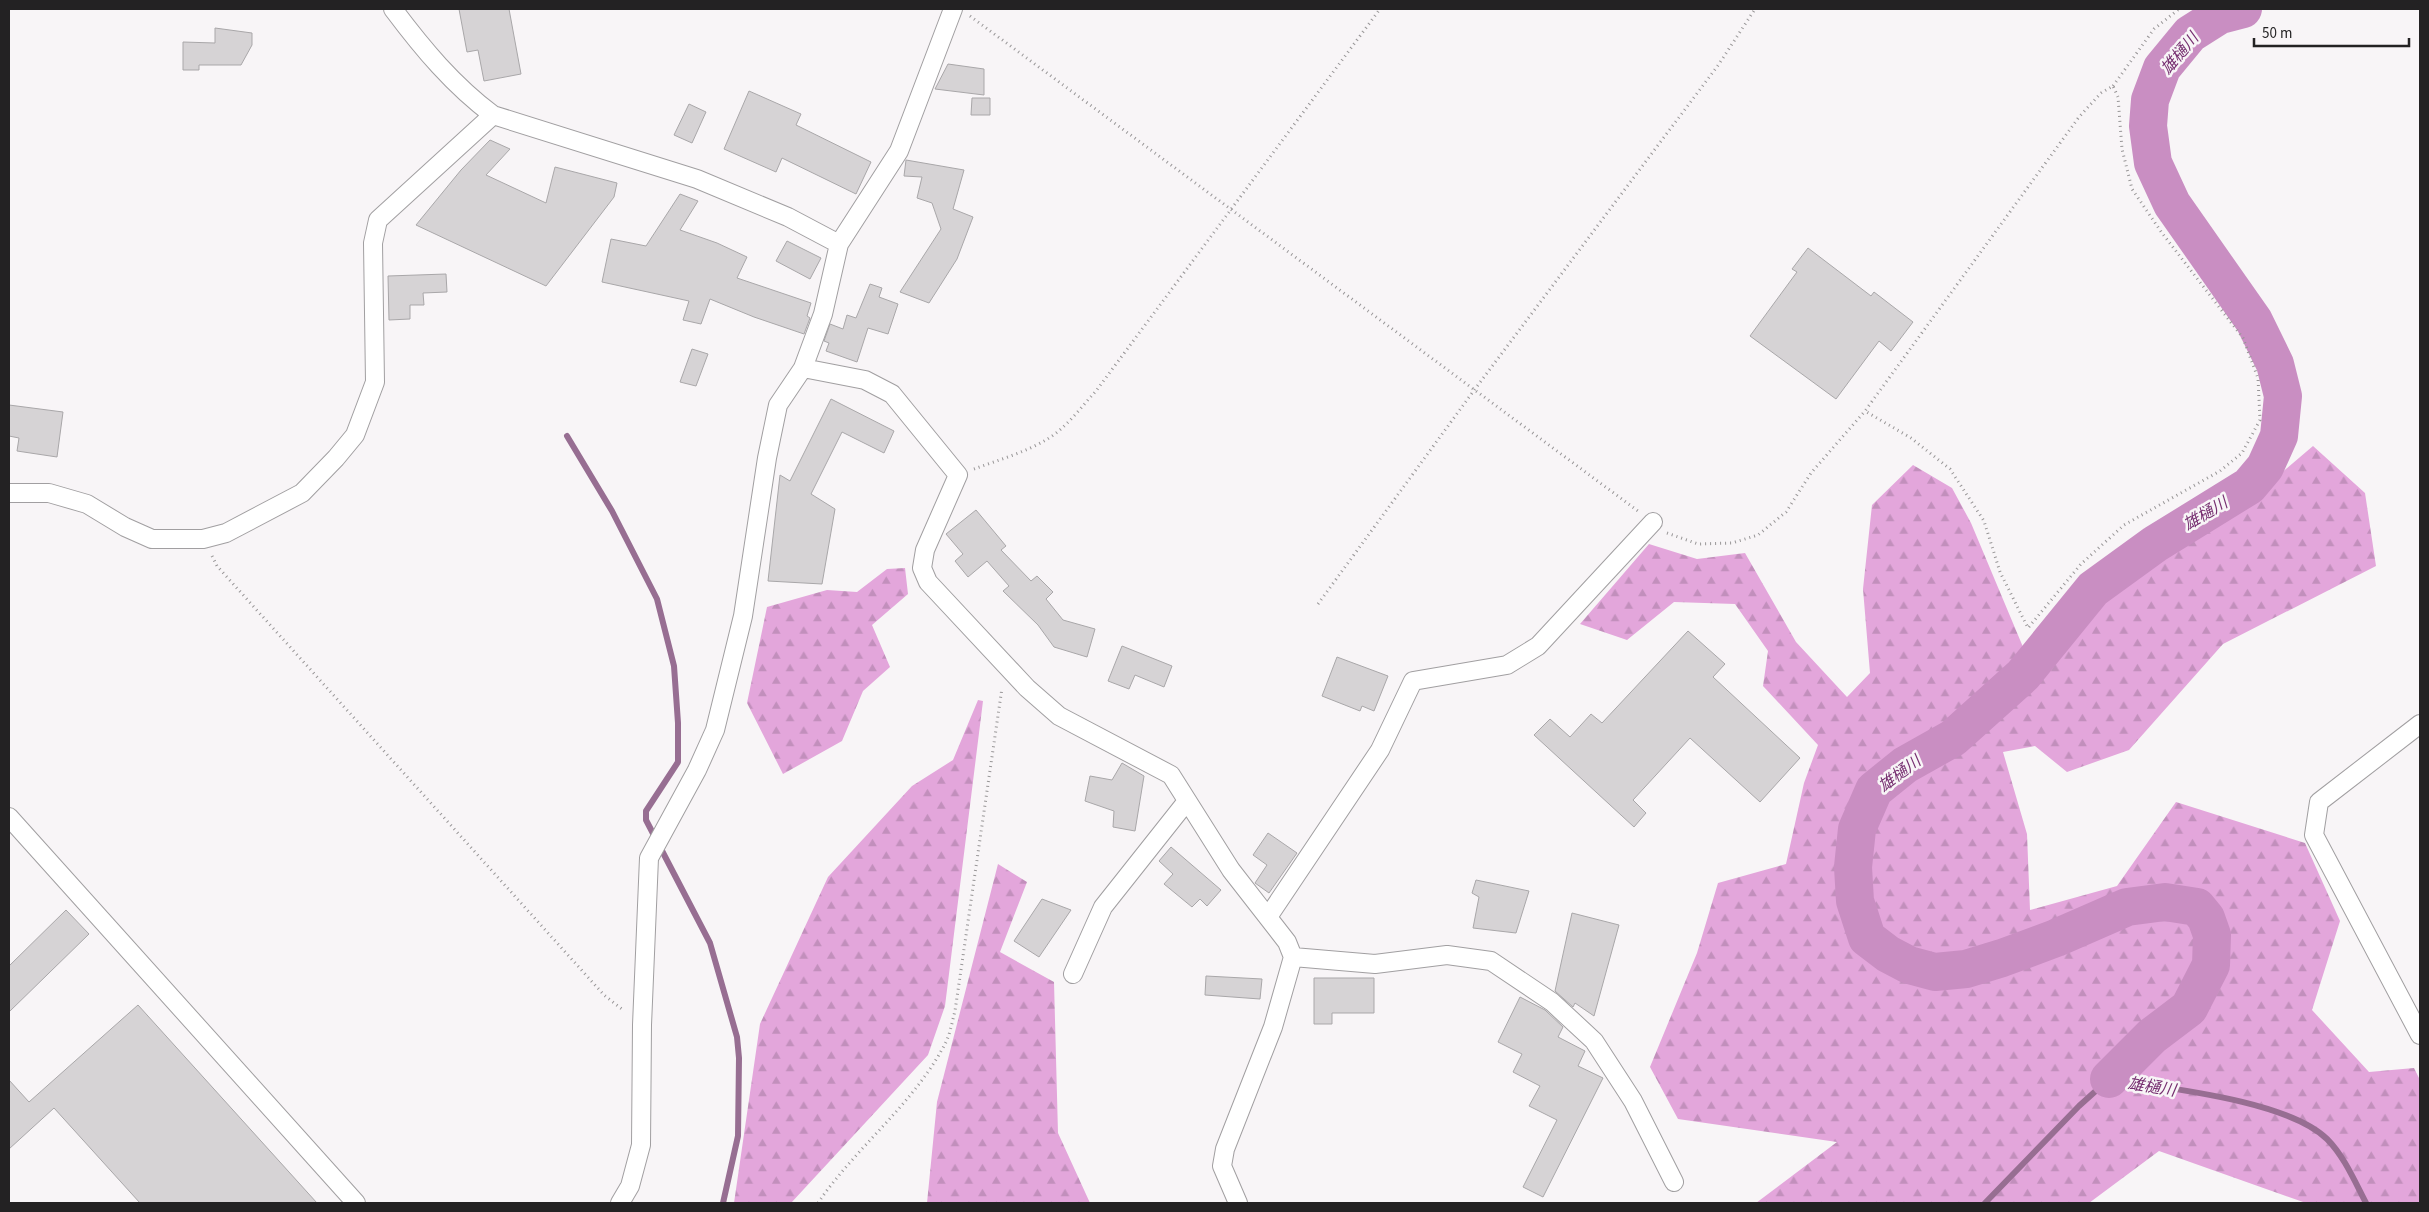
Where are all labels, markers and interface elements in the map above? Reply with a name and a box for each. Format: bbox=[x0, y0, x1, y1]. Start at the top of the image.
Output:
scale bar bbox=[2254, 15, 2409, 47]
text: 50 m bbox=[2262, 23, 2292, 44]
water label: 雄樋川 bbox=[2156, 27, 2205, 79]
water label: 雄樋川 bbox=[2179, 491, 2233, 536]
water label: 雄樋川 bbox=[1874, 749, 1927, 797]
water label: 雄樋川 bbox=[2126, 1072, 2179, 1102]

